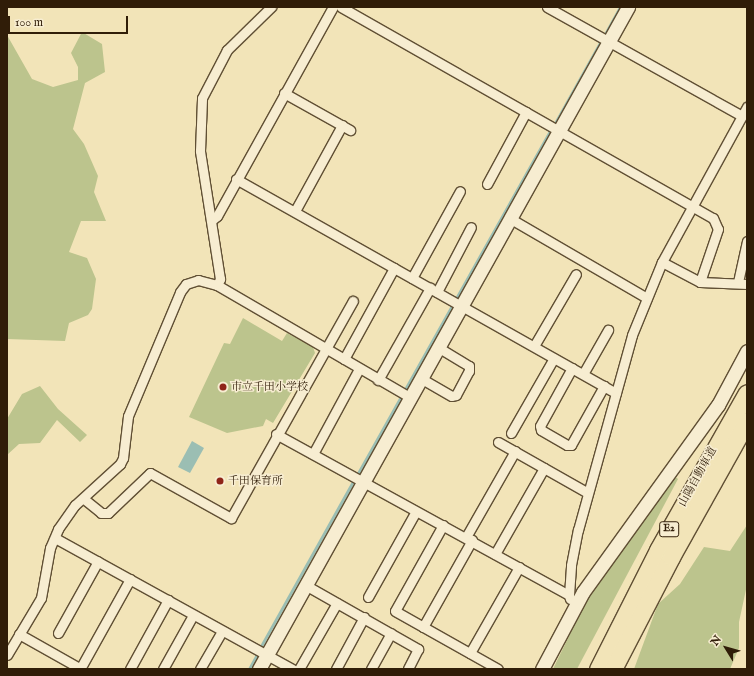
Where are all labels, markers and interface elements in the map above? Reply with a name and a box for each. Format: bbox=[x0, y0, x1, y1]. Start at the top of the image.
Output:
scale bar bbox=[10, 8, 130, 34]
text: 100 m bbox=[15, 15, 43, 30]
place label: 市立千田小学校 bbox=[231, 380, 308, 394]
marker: 市立千田小学校 bbox=[218, 382, 228, 392]
street label: 山陽自動車道 bbox=[676, 445, 720, 509]
place label: 千田保育所 bbox=[228, 474, 283, 488]
marker: 千田保育所 bbox=[215, 476, 225, 486]
road number: E2 bbox=[659, 521, 679, 537]
north arrow bbox=[706, 628, 746, 668]
text: N bbox=[708, 633, 725, 649]

